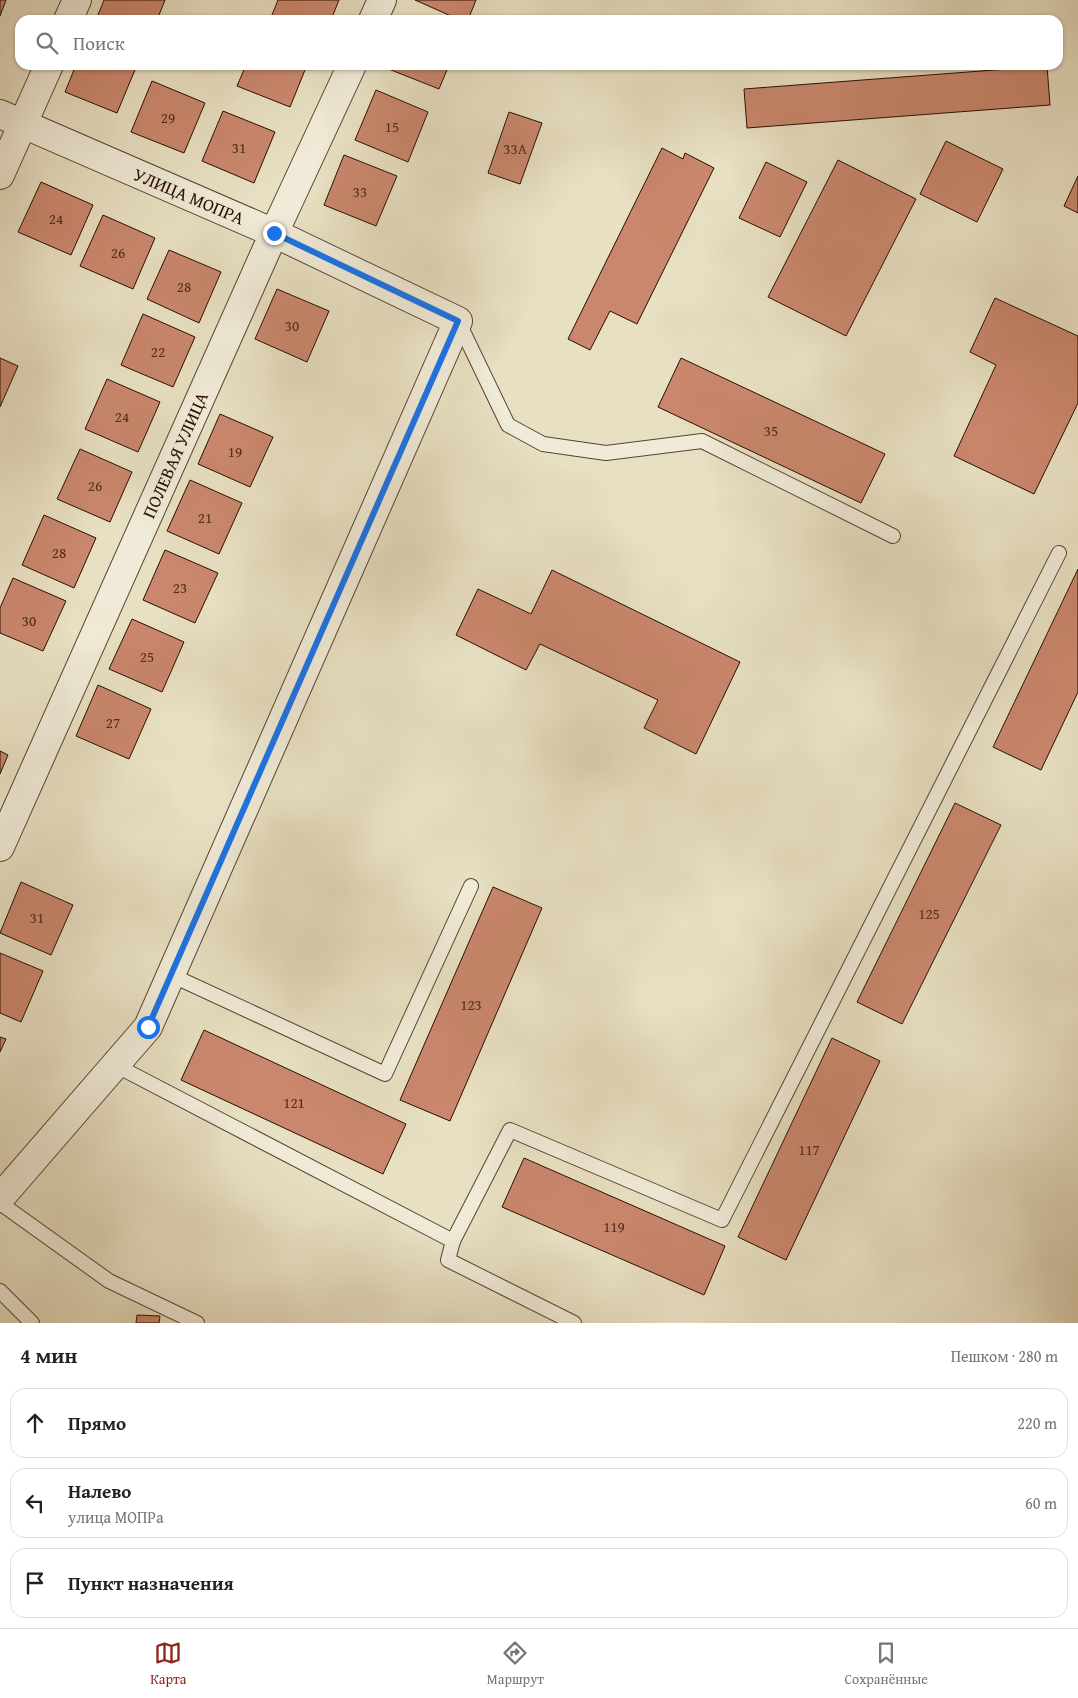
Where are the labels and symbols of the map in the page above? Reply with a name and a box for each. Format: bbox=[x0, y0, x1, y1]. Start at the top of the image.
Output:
house number: 29 bbox=[161, 107, 175, 128]
house number: 15 bbox=[385, 116, 399, 137]
house number: 31 bbox=[232, 137, 246, 158]
house number: 33А bbox=[503, 138, 527, 159]
street label: УЛИЦА МОПРА bbox=[129, 160, 249, 232]
house number: 33 bbox=[353, 181, 367, 202]
house number: 24 bbox=[49, 208, 63, 229]
route end bbox=[263, 222, 286, 245]
house number: 26 bbox=[111, 242, 125, 263]
house number: 28 bbox=[177, 276, 191, 297]
house number: 30 bbox=[285, 315, 299, 336]
house number: 22 bbox=[151, 341, 165, 362]
street label: ПОЛЕВАЯ УЛИЦА bbox=[135, 387, 215, 523]
house number: 24 bbox=[115, 406, 129, 427]
house number: 35 bbox=[764, 420, 778, 441]
house number: 19 bbox=[228, 441, 242, 462]
house number: 26 bbox=[88, 475, 102, 496]
house number: 21 bbox=[198, 507, 212, 528]
house number: 28 bbox=[52, 542, 66, 563]
house number: 23 bbox=[173, 577, 187, 598]
house number: 30 bbox=[22, 610, 36, 631]
house number: 25 bbox=[140, 646, 154, 667]
house number: 27 bbox=[106, 712, 120, 733]
house number: 125 bbox=[918, 903, 940, 924]
house number: 31 bbox=[30, 907, 44, 928]
house number: 123 bbox=[460, 994, 482, 1015]
route start bbox=[137, 1016, 160, 1039]
house number: 121 bbox=[283, 1092, 305, 1113]
house number: 117 bbox=[798, 1139, 820, 1160]
house number: 119 bbox=[603, 1216, 625, 1237]

